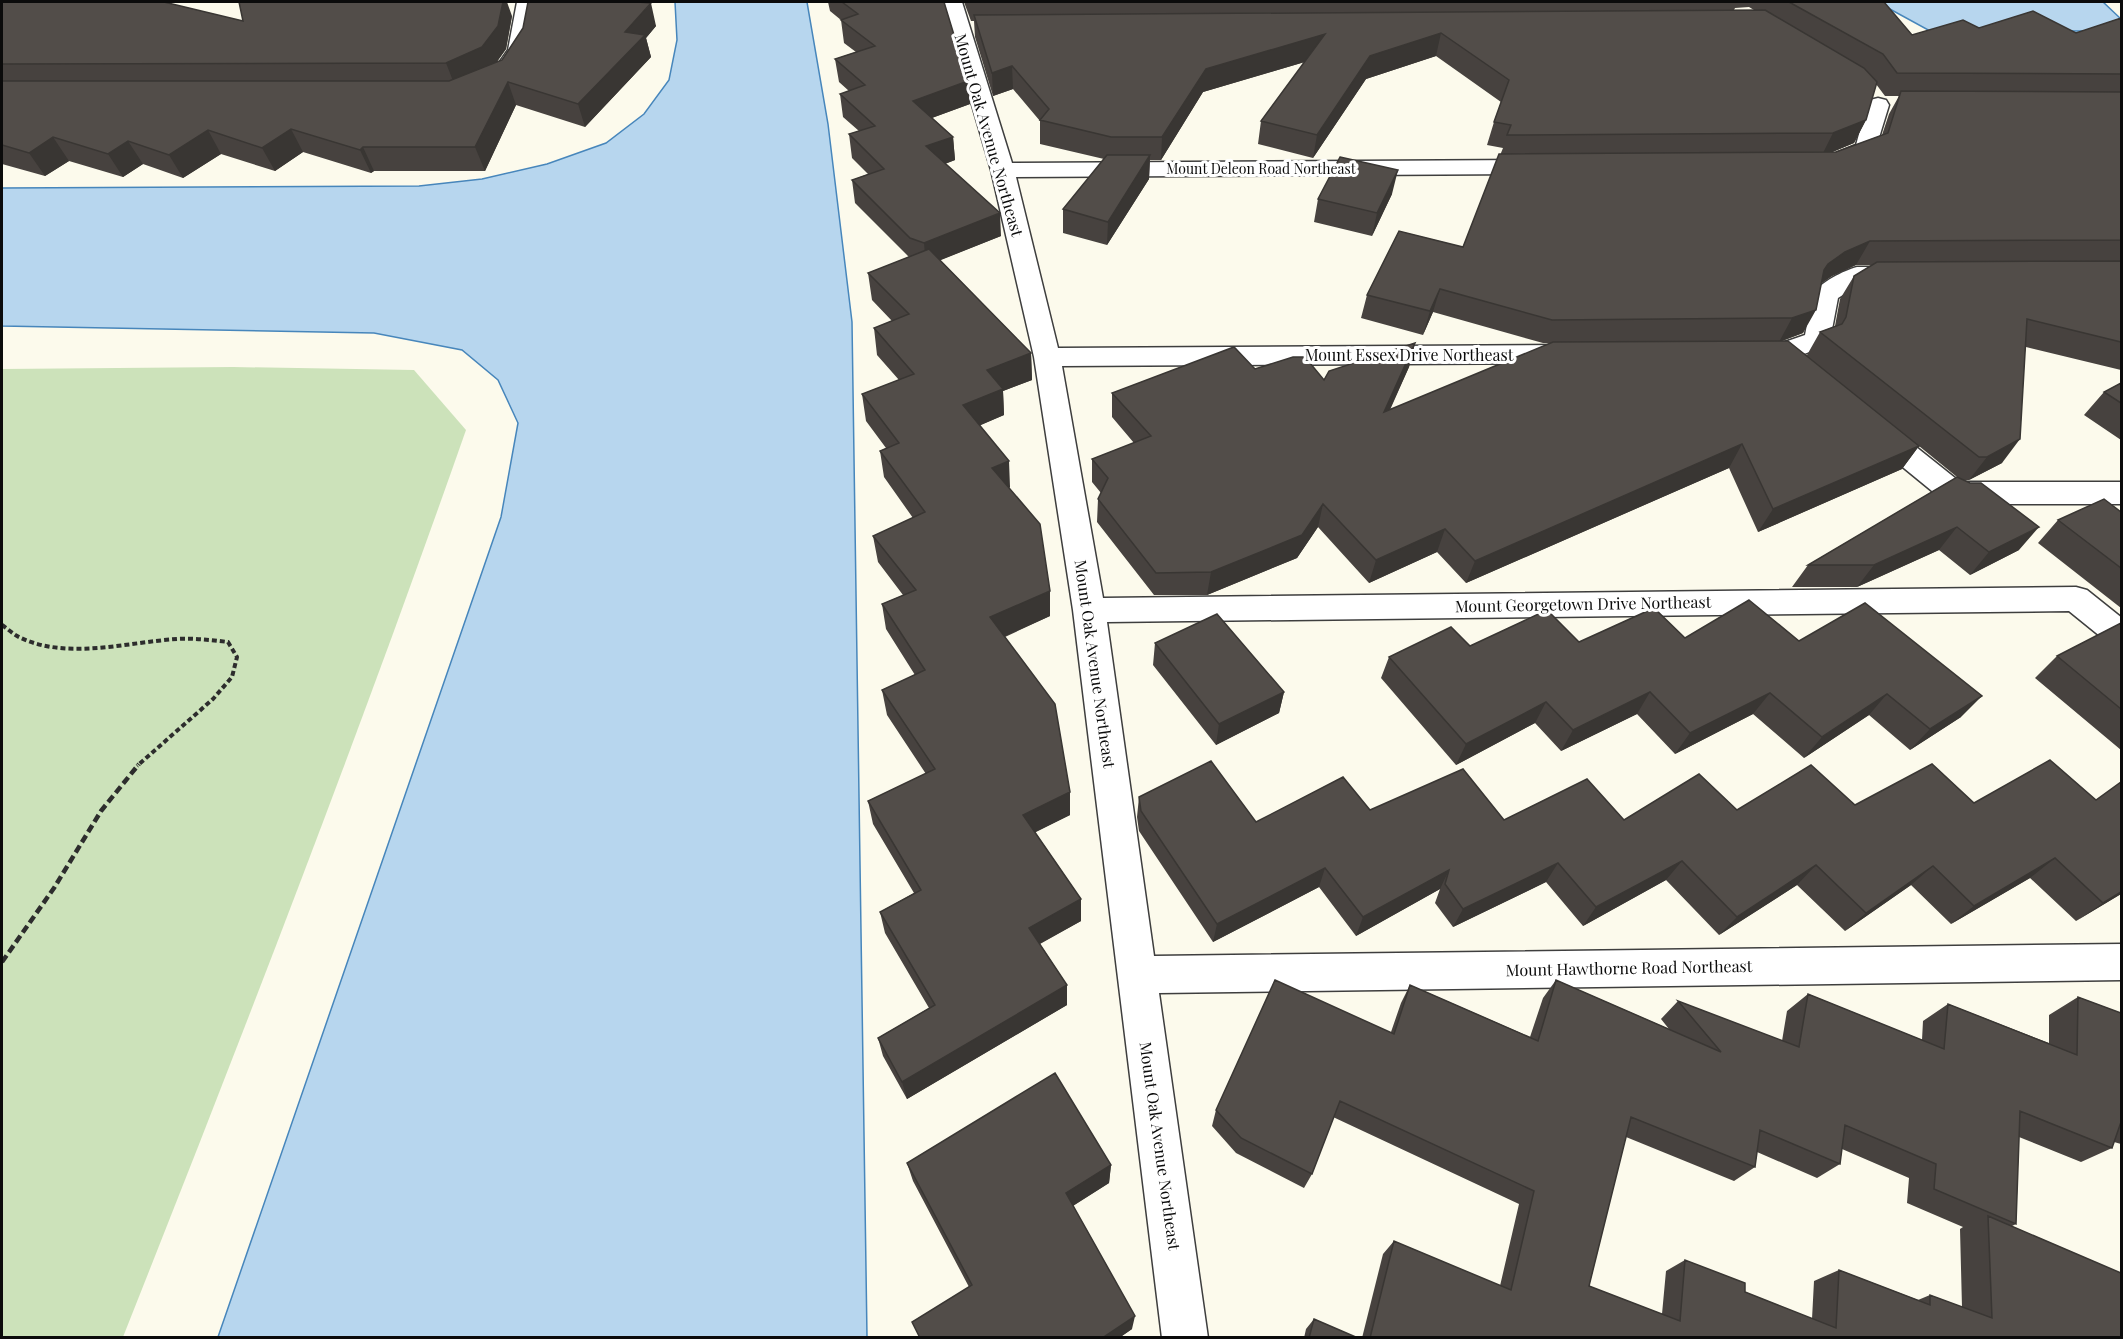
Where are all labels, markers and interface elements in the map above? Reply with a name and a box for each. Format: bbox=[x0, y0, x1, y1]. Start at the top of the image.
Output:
street label: Mount Oak Avenue Northeast bbox=[950, 31, 1029, 239]
street label: Mount Deleon Road Northeast bbox=[1166, 159, 1357, 178]
street label: Mount Essex Drive Northeast bbox=[1305, 344, 1514, 365]
street label: Mount Oak Avenue Northeast bbox=[1070, 558, 1121, 770]
street label: Mount Georgetown Drive Northeast bbox=[1455, 591, 1712, 616]
street label: Mount Hawthorne Road Northeast bbox=[1505, 955, 1753, 980]
street label: Mount Oak Avenue Northeast bbox=[1135, 1040, 1186, 1252]

